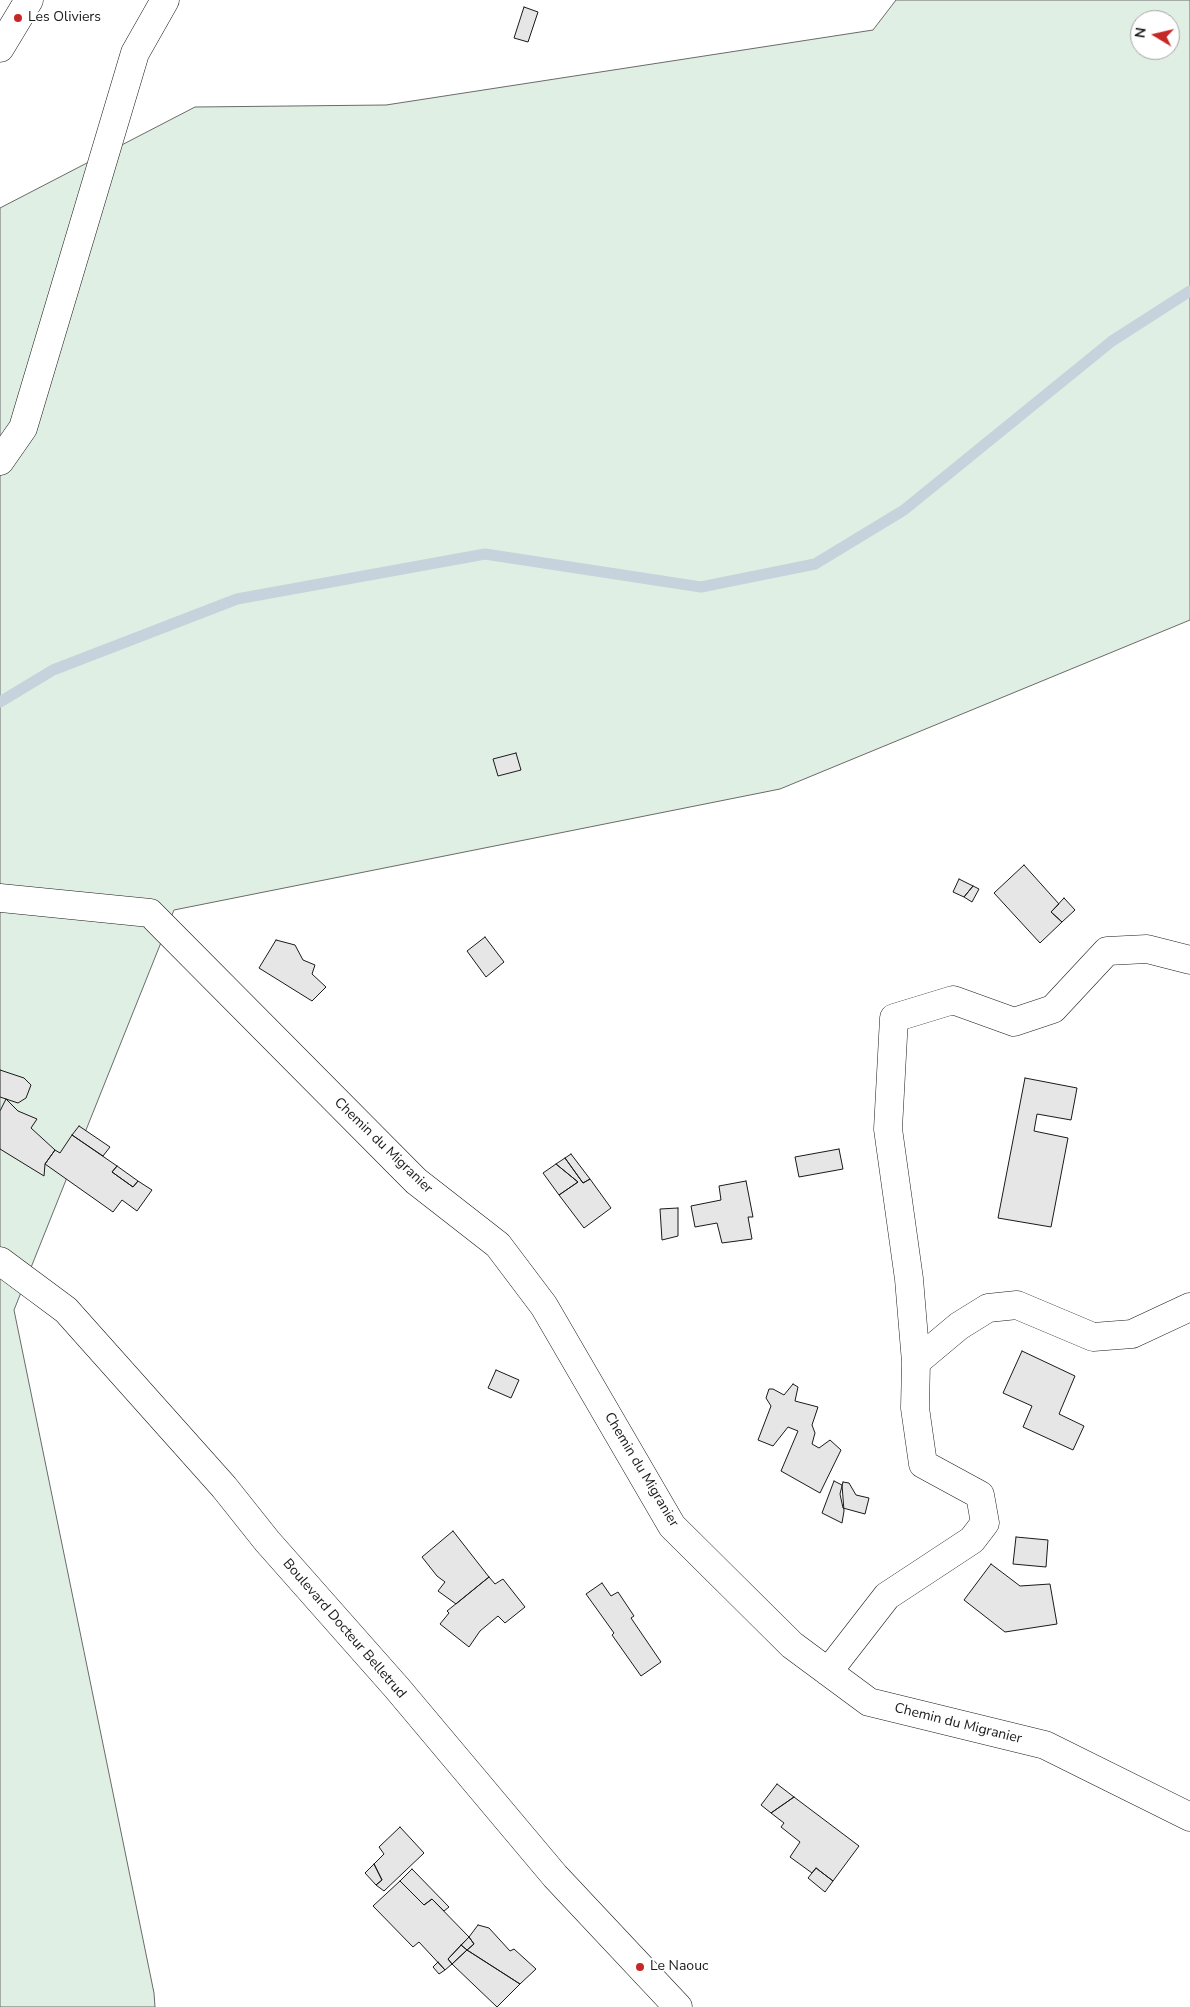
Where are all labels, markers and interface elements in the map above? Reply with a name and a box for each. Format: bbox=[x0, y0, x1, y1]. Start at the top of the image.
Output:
place label: Les Oliviers bbox=[28, 10, 101, 26]
north arrow bbox=[1130, 10, 1180, 60]
marker: Les Oliviers bbox=[12, 12, 24, 24]
text: N bbox=[1130, 26, 1151, 39]
street label: Chemin du Migranier bbox=[330, 1095, 436, 1197]
street label: Chemin du Migranier bbox=[600, 1410, 682, 1530]
street label: Boulevard Docteur Belletrud bbox=[279, 1556, 409, 1702]
street label: Chemin du Migranier bbox=[893, 1700, 1023, 1748]
place label: Le Naouc bbox=[650, 1959, 708, 1975]
marker: Le Naouc bbox=[634, 1961, 646, 1973]

